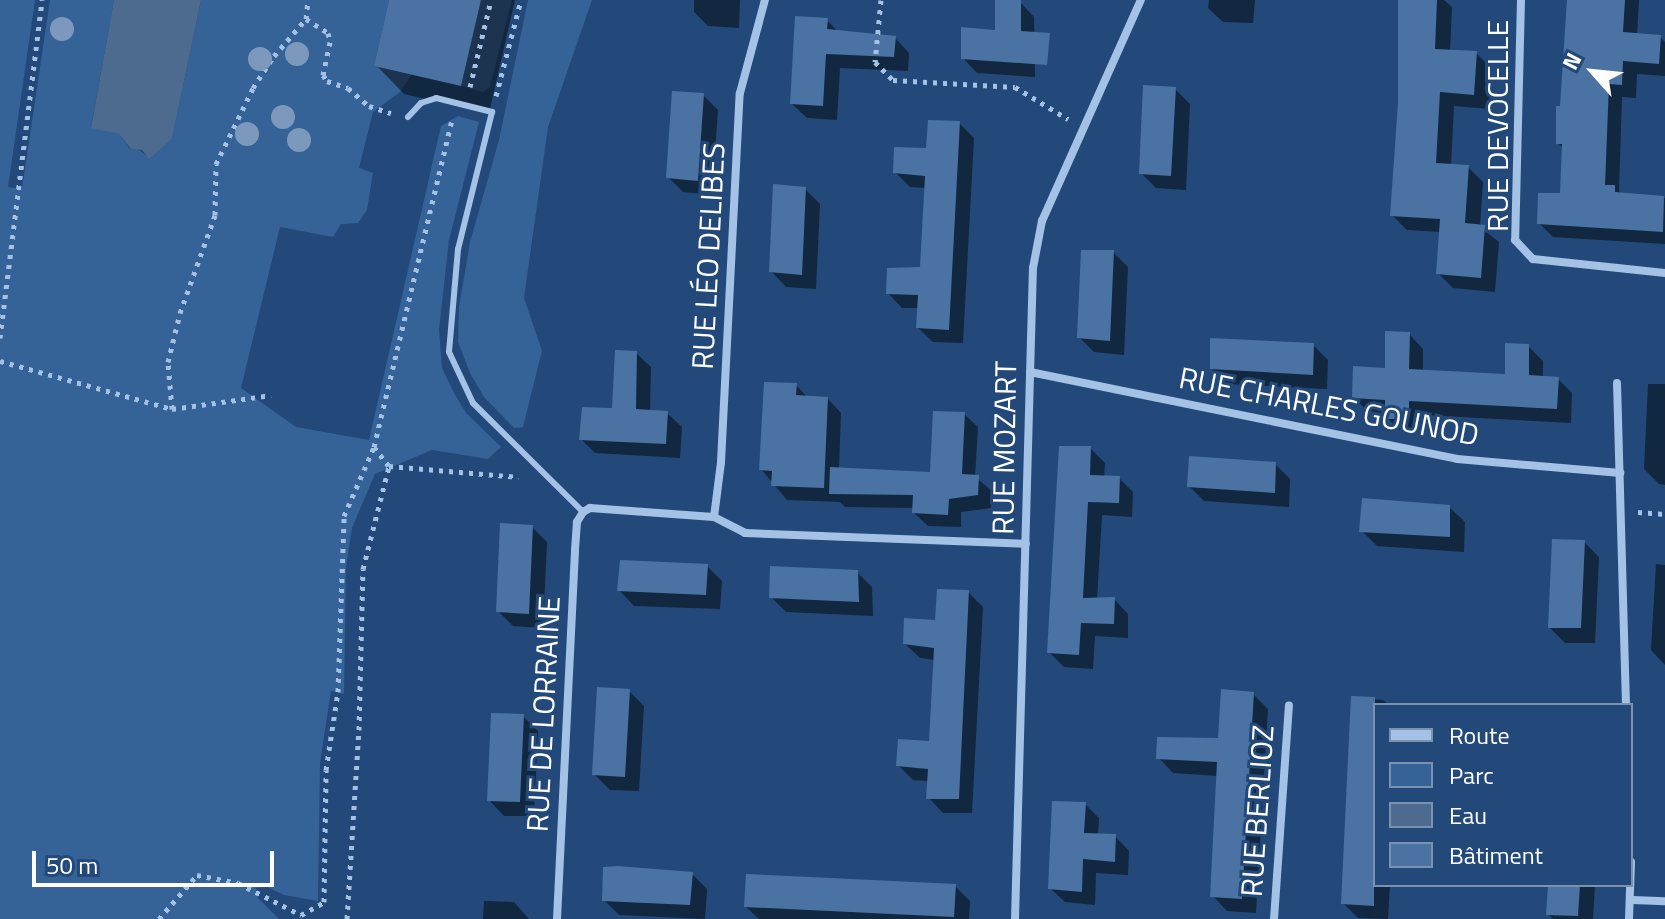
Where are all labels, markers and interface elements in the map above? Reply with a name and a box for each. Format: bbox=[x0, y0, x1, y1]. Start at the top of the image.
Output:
street label: RUE DEVOCELLE bbox=[1479, 20, 1515, 232]
north arrow bbox=[1553, 32, 1633, 112]
text: N bbox=[1553, 47, 1590, 76]
street label: RUE LÉO DELIBES bbox=[684, 142, 732, 370]
street label: RUE CHARLES GOUNOD bbox=[1176, 359, 1482, 453]
street label: RUE MOZART bbox=[984, 361, 1024, 535]
street label: RUE DE LORRAINE bbox=[519, 595, 567, 833]
legend bbox=[1373, 703, 1633, 887]
text: Route bbox=[1449, 717, 1510, 753]
street label: RUE BERLIOZ bbox=[1233, 724, 1281, 898]
text: Parc bbox=[1449, 757, 1494, 793]
text: Eau bbox=[1449, 797, 1487, 833]
scale bar bbox=[36, 835, 278, 885]
text: Bâtiment bbox=[1449, 837, 1543, 873]
text: 50 m bbox=[46, 847, 98, 883]

